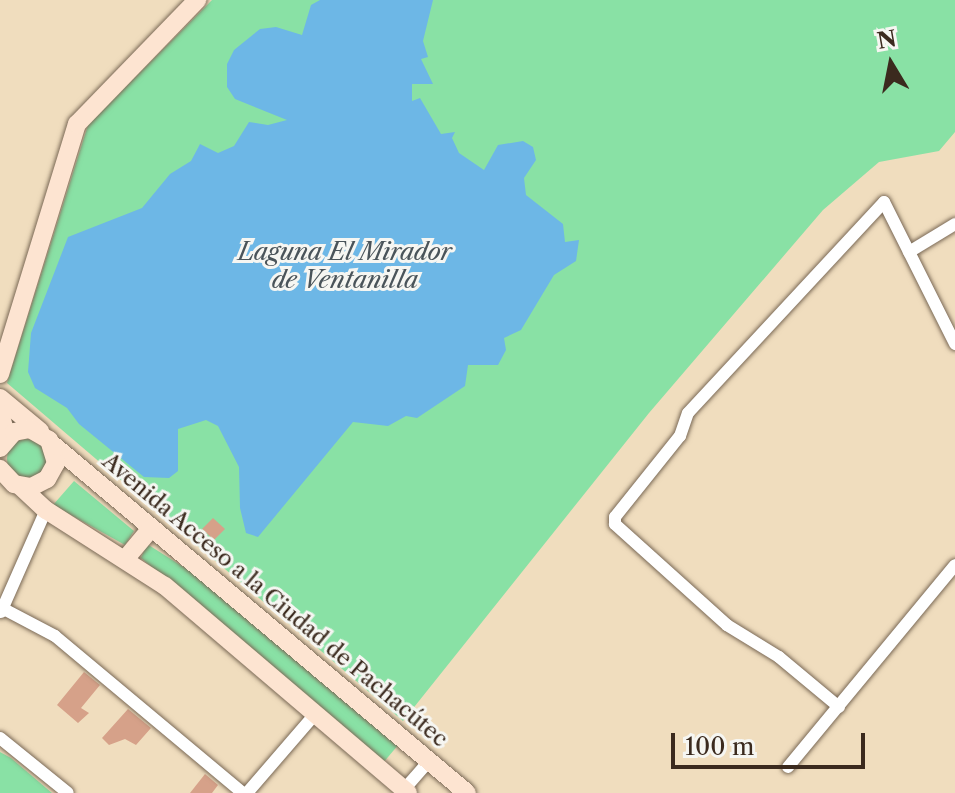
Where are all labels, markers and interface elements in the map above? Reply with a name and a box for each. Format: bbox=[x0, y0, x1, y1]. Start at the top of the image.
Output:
north arrow bbox=[851, 24, 931, 104]
text: N bbox=[875, 25, 899, 55]
water label: Laguna El Mirador de Ventanilla bbox=[238, 238, 452, 294]
street label: Avenida Acceso a la Ciudad de Pachacútec bbox=[96, 447, 454, 753]
scale bar bbox=[675, 717, 869, 767]
text: 100 m bbox=[685, 732, 754, 761]

